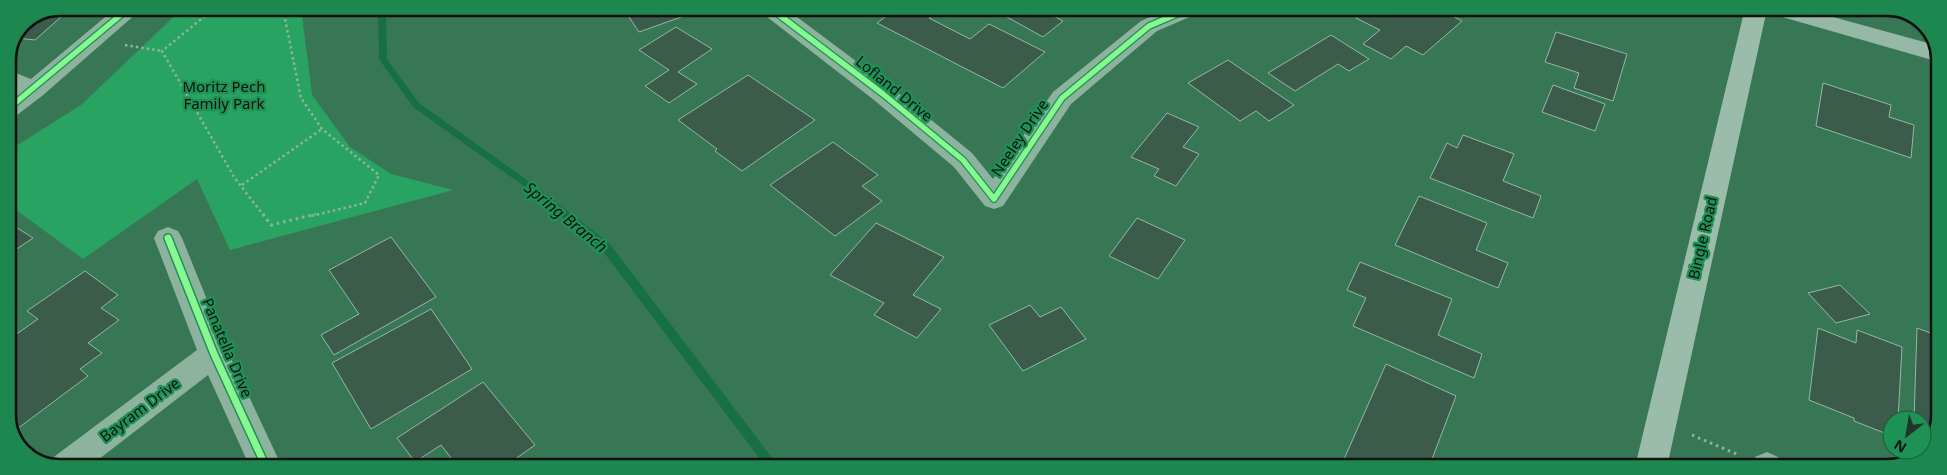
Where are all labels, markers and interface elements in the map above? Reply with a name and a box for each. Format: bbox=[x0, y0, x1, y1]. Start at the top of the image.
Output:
street label: Lofland Drive bbox=[852, 51, 937, 126]
park label: Moritz Pech Family Park bbox=[182, 76, 266, 113]
street label: Neeley Drive bbox=[986, 95, 1052, 180]
water label: Spring Branch bbox=[520, 177, 612, 257]
street label: Bingle Road bbox=[1683, 194, 1721, 281]
street label: Panatella Drive bbox=[198, 295, 258, 400]
street label: Bayram Drive bbox=[95, 373, 183, 446]
north arrow bbox=[1882, 410, 1932, 460]
text: N bbox=[1890, 435, 1910, 458]

